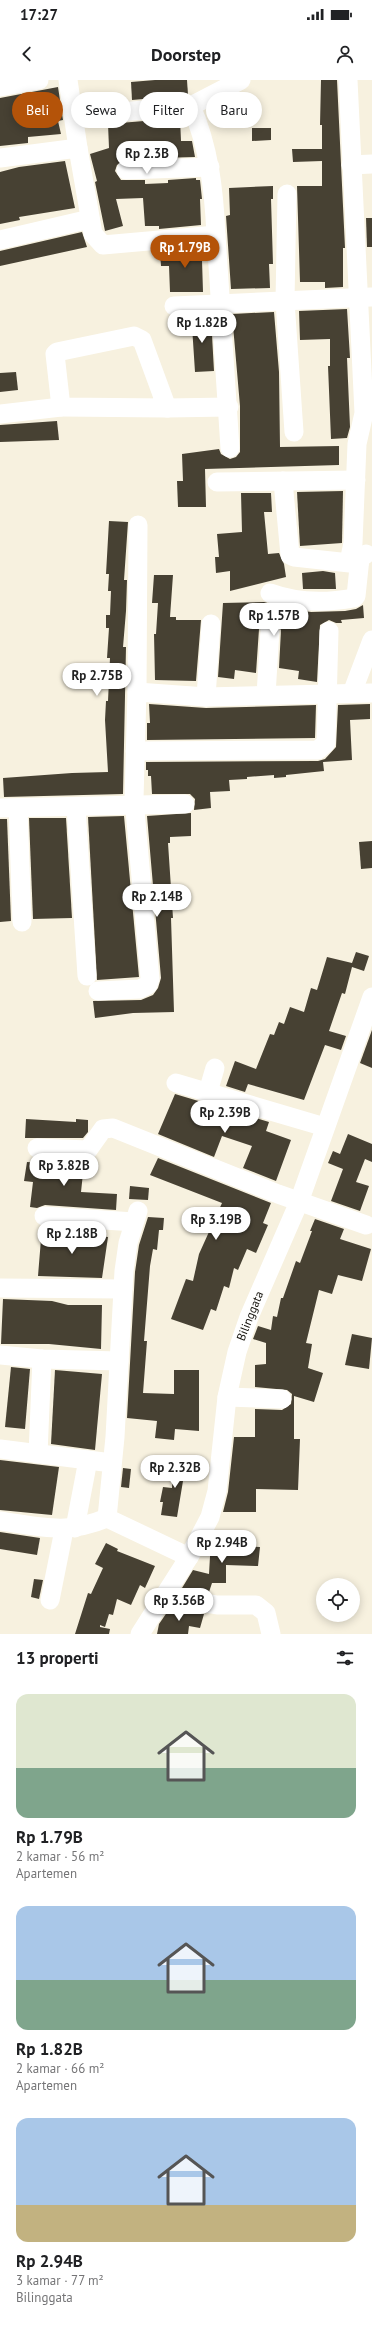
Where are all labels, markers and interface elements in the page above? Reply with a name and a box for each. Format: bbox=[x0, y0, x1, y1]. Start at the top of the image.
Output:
text: 17:27 bbox=[20, 5, 58, 24]
icon: back bbox=[16, 43, 38, 65]
text: Doorstep bbox=[151, 43, 221, 66]
icon: person bbox=[334, 43, 356, 65]
chip: Beli bbox=[12, 92, 63, 128]
chip: Sewa bbox=[71, 92, 131, 128]
chip: Filter bbox=[139, 92, 198, 128]
chip: Baru bbox=[206, 92, 262, 128]
pin: Rp 2.3B bbox=[110, 141, 184, 175]
text: Rp 2.3B bbox=[125, 145, 169, 162]
pin: Rp 1.79B bbox=[144, 235, 226, 269]
text: Rp 1.79B bbox=[159, 239, 211, 256]
pin: Rp 1.82B bbox=[161, 310, 243, 344]
text: Rp 1.82B bbox=[176, 314, 228, 331]
pin: Rp 1.57B bbox=[233, 603, 315, 637]
text: Rp 1.57B bbox=[248, 607, 300, 624]
pin: Rp 2.75B bbox=[56, 663, 138, 697]
text: Rp 2.75B bbox=[71, 667, 123, 684]
pin: Rp 2.14B bbox=[116, 884, 198, 918]
text: Rp 2.14B bbox=[131, 888, 183, 905]
pin: Rp 2.39B bbox=[184, 1100, 266, 1134]
text: Rp 2.39B bbox=[199, 1104, 251, 1121]
pin: Rp 3.82B bbox=[23, 1153, 105, 1187]
text: Rp 3.82B bbox=[38, 1157, 90, 1174]
pin: Rp 3.19B bbox=[175, 1207, 257, 1241]
text: Rp 3.19B bbox=[190, 1211, 242, 1228]
pin: Rp 2.18B bbox=[31, 1221, 113, 1255]
text: Rp 2.18B bbox=[46, 1225, 98, 1242]
street label: Bilinggata bbox=[233, 1289, 266, 1343]
pin: Rp 2.32B bbox=[134, 1455, 216, 1489]
text: Rp 2.32B bbox=[149, 1459, 201, 1476]
pin: Rp 2.94B bbox=[181, 1530, 263, 1564]
text: Rp 2.94B bbox=[196, 1534, 248, 1551]
map controls bbox=[316, 1578, 360, 1622]
button: locate bbox=[316, 1578, 360, 1622]
pin: Rp 3.56B bbox=[138, 1588, 220, 1622]
text: Rp 3.56B bbox=[153, 1592, 205, 1609]
text: 13 properti bbox=[16, 1647, 99, 1669]
icon: filters bbox=[334, 1647, 356, 1669]
icon: home bbox=[150, 1720, 222, 1792]
text: Rp 1.79B bbox=[16, 1826, 83, 1848]
text: 2 kamar · 56 m² bbox=[16, 1848, 104, 1865]
text: Apartemen bbox=[16, 1865, 77, 1882]
icon: home bbox=[150, 1932, 222, 2004]
text: Rp 1.82B bbox=[16, 2038, 83, 2060]
text: 2 kamar · 66 m² bbox=[16, 2060, 104, 2077]
text: Apartemen bbox=[16, 2077, 77, 2094]
icon: home bbox=[150, 2144, 222, 2216]
text: Rp 2.94B bbox=[16, 2250, 83, 2272]
text: 3 kamar · 77 m² bbox=[16, 2272, 104, 2289]
text: Bilinggata bbox=[16, 2289, 73, 2306]

